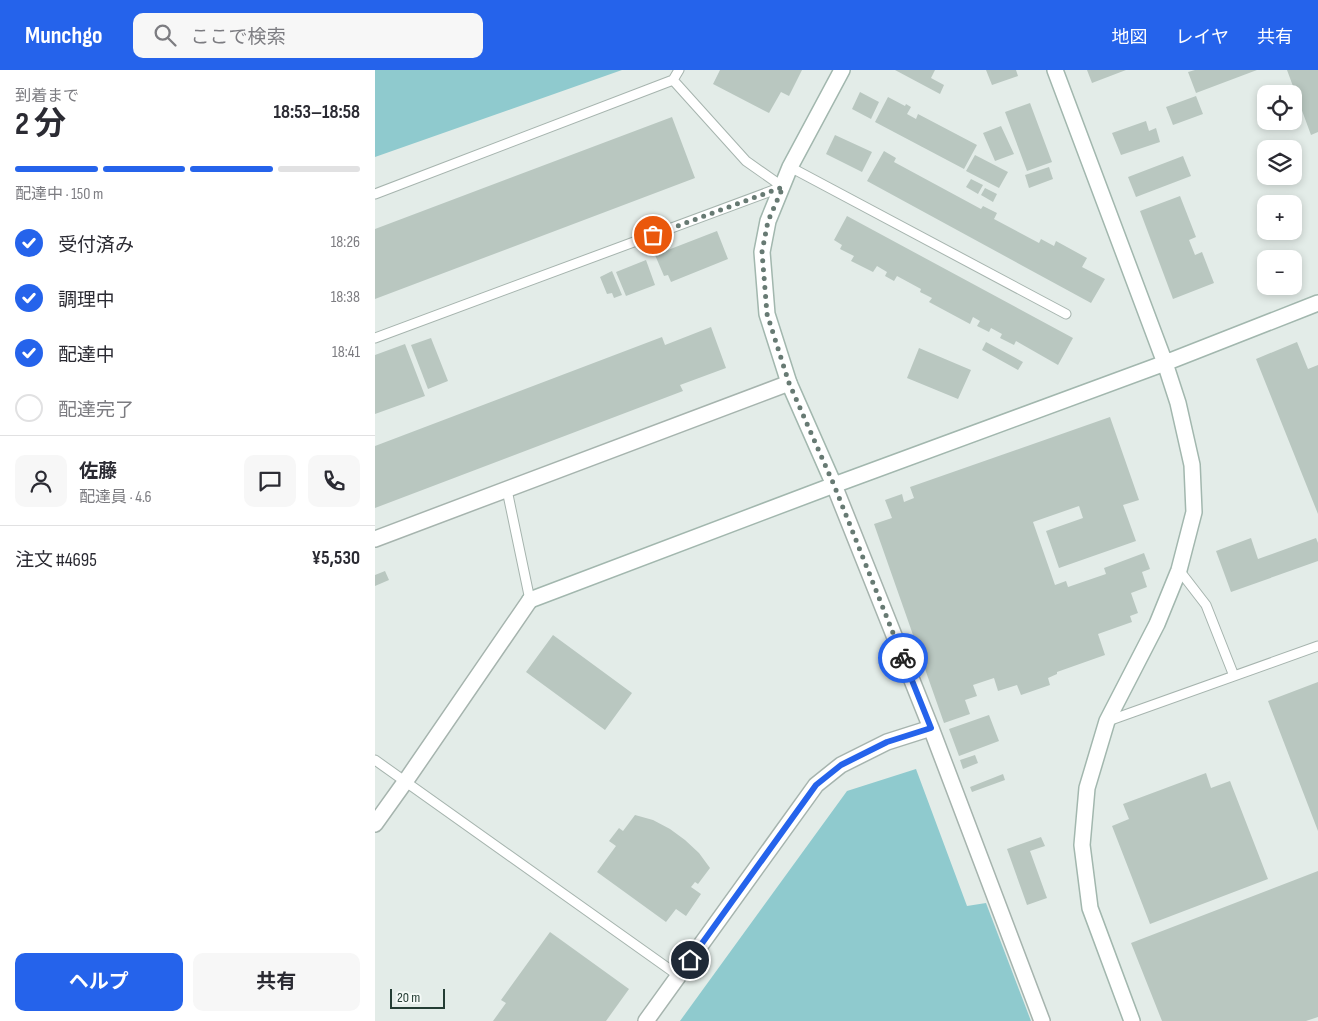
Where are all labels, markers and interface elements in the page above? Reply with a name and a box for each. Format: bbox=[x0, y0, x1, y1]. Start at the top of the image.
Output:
search box bbox=[133, 13, 483, 58]
text: Munchgo bbox=[25, 21, 103, 50]
icon: search bbox=[151, 21, 179, 49]
text: ここで検索 bbox=[191, 26, 286, 49]
text: 地図 bbox=[1112, 27, 1148, 48]
text: レイヤ bbox=[1176, 27, 1229, 48]
text: 共有 bbox=[1257, 27, 1293, 48]
map controls bbox=[1257, 85, 1302, 295]
button: locate bbox=[1257, 85, 1302, 130]
text: 到着まで bbox=[15, 87, 79, 106]
text: 18:53–18:58 bbox=[274, 101, 360, 124]
text: 2 分 bbox=[15, 105, 66, 144]
button: layers bbox=[1257, 140, 1302, 185]
text: 配達中 · 150 m bbox=[15, 185, 103, 204]
button: + bbox=[1257, 195, 1302, 240]
pin bbox=[632, 214, 674, 256]
icon: bag bbox=[639, 221, 667, 249]
icon: check bbox=[15, 229, 43, 257]
text: 18:26 bbox=[331, 233, 360, 252]
text: 受付済み bbox=[58, 234, 134, 257]
button: − bbox=[1257, 250, 1302, 295]
icon: check bbox=[15, 284, 43, 312]
text: 18:38 bbox=[331, 288, 360, 307]
text: 調理中 bbox=[58, 289, 115, 312]
icon: check bbox=[15, 339, 43, 367]
text: 18:41 bbox=[332, 343, 360, 362]
text: 配達中 bbox=[58, 344, 115, 367]
text: 配達完了 bbox=[58, 399, 134, 422]
button: person bbox=[15, 455, 67, 507]
button: chat bbox=[244, 455, 296, 507]
button: phone bbox=[308, 455, 360, 507]
text: 佐藤 bbox=[79, 460, 117, 483]
text: 配達員 · 4.6 bbox=[79, 488, 152, 507]
text: ¥5,530 bbox=[311, 547, 360, 570]
text: 注文 #4695 bbox=[15, 549, 97, 572]
courier bbox=[878, 633, 928, 683]
icon: bike bbox=[889, 644, 917, 672]
pin bbox=[669, 939, 711, 981]
icon: home bbox=[676, 946, 704, 974]
button: ヘルプ bbox=[15, 953, 183, 1011]
button: 共有 bbox=[193, 953, 360, 1011]
scale bar bbox=[390, 986, 445, 1009]
text: 20 m bbox=[397, 989, 420, 1006]

